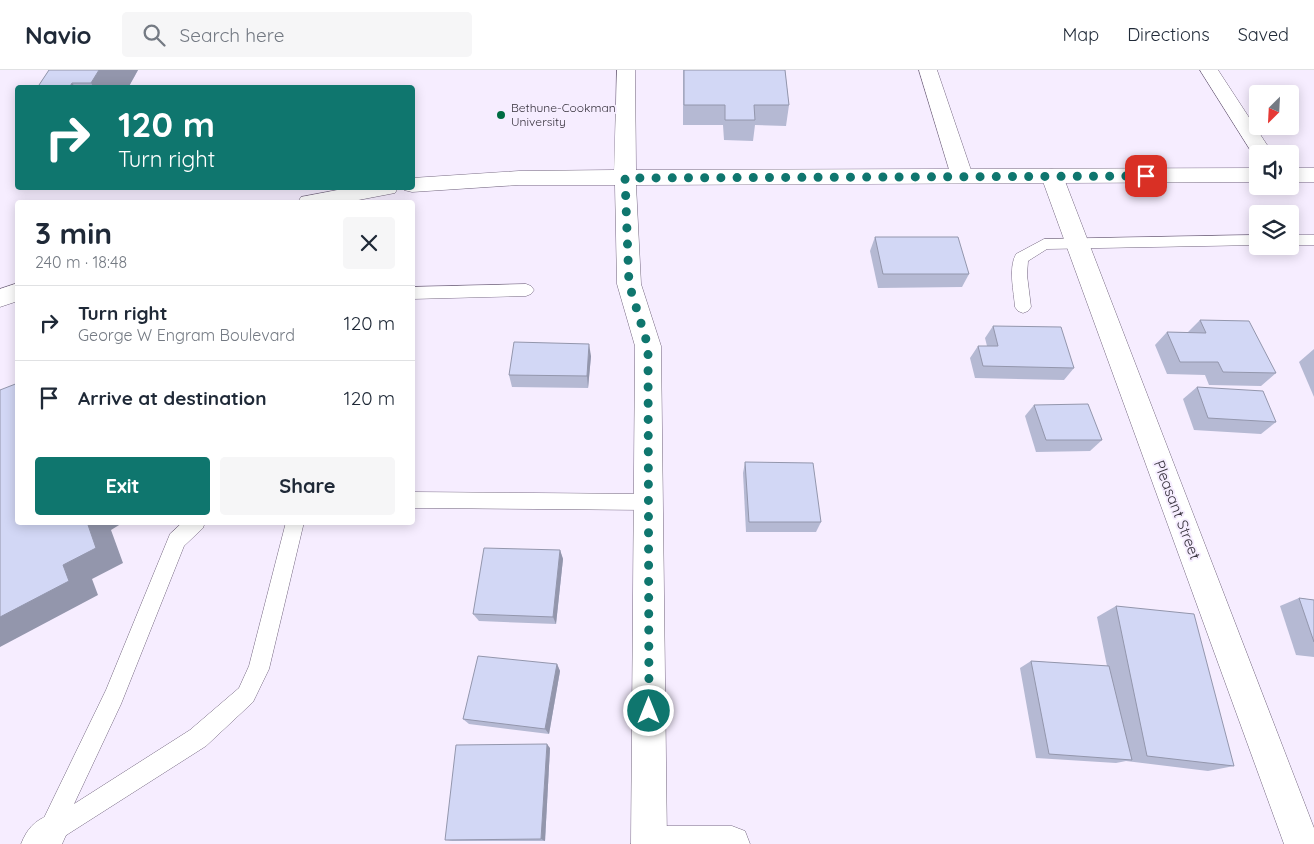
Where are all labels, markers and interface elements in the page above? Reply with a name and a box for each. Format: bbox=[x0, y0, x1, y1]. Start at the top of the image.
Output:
search box bbox=[122, 12, 472, 57]
text: Navio bbox=[25, 20, 92, 50]
icon: search bbox=[140, 21, 168, 49]
text: Search here bbox=[180, 23, 284, 47]
text: Map bbox=[1062, 23, 1099, 46]
text: Directions bbox=[1127, 23, 1210, 46]
text: Saved bbox=[1238, 23, 1289, 46]
north arrow bbox=[1249, 85, 1299, 135]
map controls bbox=[1249, 85, 1299, 255]
place label: Bethune-Cookman University bbox=[511, 100, 616, 129]
text: 120 m bbox=[118, 102, 215, 146]
icon: right bbox=[35, 105, 100, 170]
marker: Bethune-Cookman University bbox=[495, 109, 507, 121]
text: Turn right bbox=[118, 145, 215, 173]
button: sound bbox=[1249, 145, 1299, 195]
pin bbox=[1125, 155, 1167, 197]
icon: arrive bbox=[1132, 162, 1160, 190]
button: layers bbox=[1249, 205, 1299, 255]
text: 3 min bbox=[35, 214, 112, 252]
button: close bbox=[343, 217, 395, 269]
text: 240 m · 18:48 bbox=[35, 252, 127, 272]
text: Turn right bbox=[78, 301, 167, 325]
icon: right bbox=[35, 309, 63, 337]
text: 120 m bbox=[344, 311, 395, 335]
text: George W Engram Boulevard bbox=[78, 325, 295, 345]
icon: arrive bbox=[35, 384, 63, 412]
text: Arrive at destination bbox=[78, 386, 267, 410]
text: 120 m bbox=[344, 386, 395, 410]
button: Exit bbox=[35, 457, 210, 515]
button: Share bbox=[220, 457, 395, 515]
street label: Pleasant Street bbox=[1150, 457, 1205, 562]
position arrow bbox=[622, 684, 674, 736]

